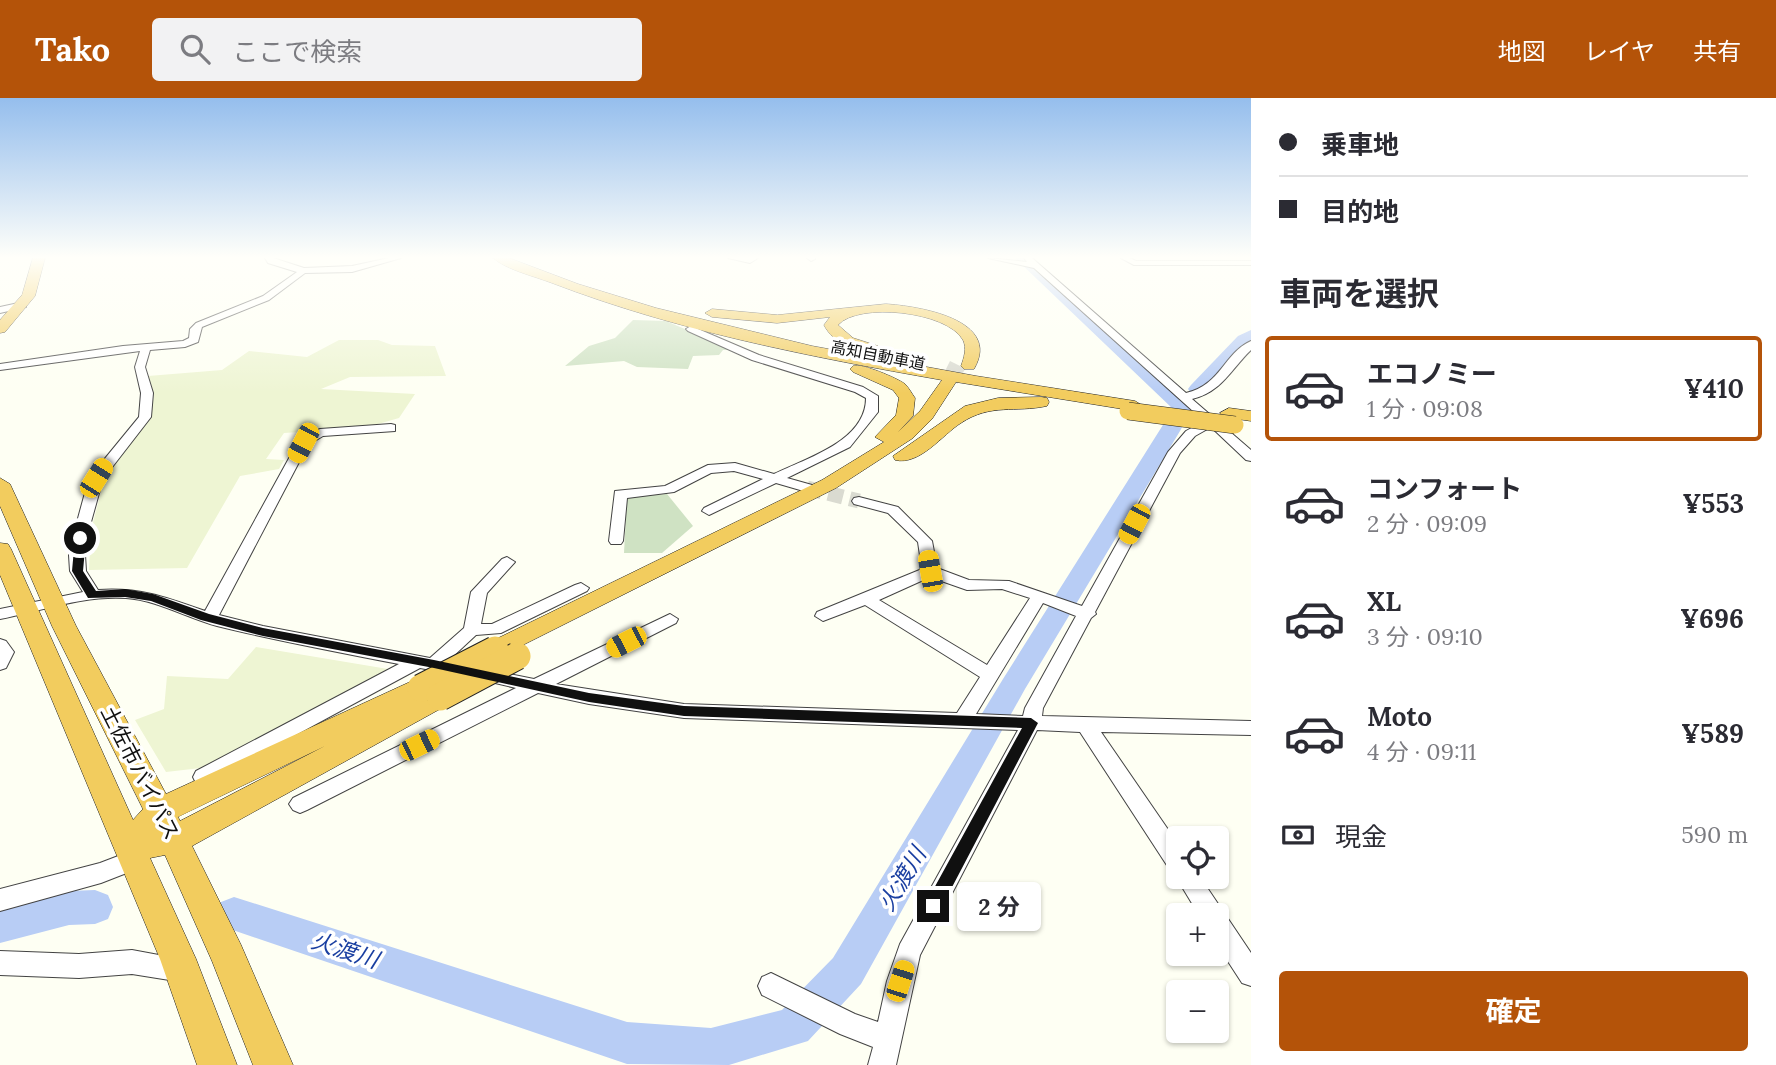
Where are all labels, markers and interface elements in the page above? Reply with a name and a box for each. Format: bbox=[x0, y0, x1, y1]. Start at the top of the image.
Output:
search box bbox=[152, 18, 642, 81]
text: Tako bbox=[35, 28, 110, 70]
icon: search bbox=[176, 30, 214, 68]
text: ここで検索 bbox=[232, 35, 362, 68]
text: 地図 bbox=[1498, 36, 1546, 67]
text: レイヤ bbox=[1584, 36, 1655, 67]
text: 共有 bbox=[1693, 36, 1741, 67]
text: 乗車地 bbox=[1321, 128, 1399, 161]
text: 目的地 bbox=[1321, 195, 1399, 228]
text: 車両を選択 bbox=[1279, 273, 1439, 314]
street label: 高知自動車道 bbox=[829, 336, 927, 374]
icon: car bbox=[1283, 357, 1346, 420]
text: エコノミー bbox=[1367, 357, 1497, 390]
text: ¥410 bbox=[1684, 372, 1744, 405]
text: 1 分 · 09:08 bbox=[1367, 394, 1483, 423]
car bbox=[284, 420, 323, 466]
car bbox=[76, 455, 117, 501]
icon: car bbox=[1283, 472, 1346, 535]
text: コンフォート bbox=[1367, 472, 1522, 505]
text: ¥553 bbox=[1683, 487, 1744, 520]
car bbox=[1115, 501, 1154, 547]
text: 2 分 · 09:09 bbox=[1367, 509, 1487, 538]
route start bbox=[64, 522, 96, 554]
car bbox=[917, 548, 944, 594]
text: XL bbox=[1367, 585, 1401, 618]
icon: car bbox=[1283, 587, 1346, 650]
text: ¥696 bbox=[1680, 602, 1744, 635]
text: 3 分 · 09:10 bbox=[1367, 622, 1483, 651]
car bbox=[603, 623, 650, 661]
text: Moto bbox=[1367, 700, 1432, 733]
street label: 土佐市バイパス bbox=[95, 701, 186, 844]
icon: car bbox=[1283, 702, 1346, 765]
text: ¥589 bbox=[1681, 717, 1744, 750]
car bbox=[396, 726, 443, 764]
text: 4 分 · 09:11 bbox=[1367, 737, 1476, 766]
icon: cash bbox=[1279, 816, 1317, 854]
text: 現金 bbox=[1335, 820, 1387, 853]
text: 590 m bbox=[1681, 820, 1748, 849]
map controls bbox=[1166, 826, 1229, 1043]
button: locate bbox=[1166, 826, 1229, 889]
water label: 火渡川 bbox=[871, 839, 933, 916]
callout: 2 分 bbox=[958, 882, 1042, 930]
route end bbox=[917, 890, 949, 922]
text: 2 分 bbox=[978, 892, 1020, 921]
button: + bbox=[1166, 903, 1229, 966]
water label: 火渡川 bbox=[308, 925, 385, 975]
car bbox=[884, 958, 917, 1004]
button: 確定 bbox=[1279, 971, 1748, 1051]
button: − bbox=[1166, 980, 1229, 1043]

